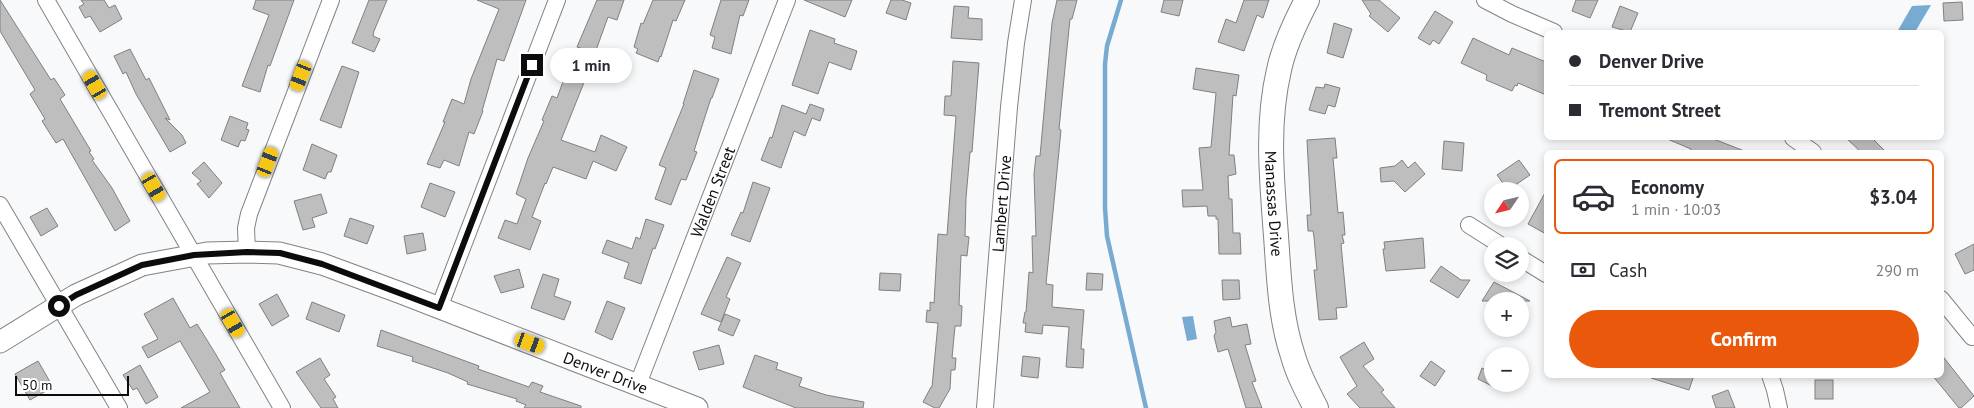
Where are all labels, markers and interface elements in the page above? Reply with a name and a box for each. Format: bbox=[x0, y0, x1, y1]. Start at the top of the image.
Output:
callout: 1 min bbox=[550, 48, 632, 82]
text: Denver Drive bbox=[1599, 49, 1704, 73]
route end bbox=[521, 54, 543, 76]
text: 1 min bbox=[571, 55, 611, 75]
car bbox=[288, 59, 313, 93]
car bbox=[81, 68, 108, 102]
text: Tremont Street bbox=[1599, 98, 1721, 122]
street label: Walden Street bbox=[686, 143, 739, 240]
car bbox=[255, 145, 280, 179]
street label: Manassas Drive bbox=[1261, 151, 1287, 257]
street label: Lambert Drive bbox=[987, 154, 1015, 253]
car bbox=[140, 170, 167, 204]
icon: car bbox=[1571, 174, 1616, 219]
text: Economy bbox=[1631, 175, 1704, 199]
north arrow bbox=[1484, 182, 1529, 228]
map controls bbox=[1484, 182, 1529, 392]
text: $3.04 bbox=[1869, 185, 1917, 209]
text: 1 min · 10:03 bbox=[1631, 199, 1721, 219]
button: layers bbox=[1484, 237, 1529, 282]
icon: cash bbox=[1569, 256, 1597, 284]
text: Cash bbox=[1609, 258, 1647, 282]
text: 290 m bbox=[1876, 260, 1919, 280]
button: + bbox=[1484, 292, 1529, 337]
route start bbox=[48, 295, 70, 317]
car bbox=[219, 306, 246, 340]
button: Confirm bbox=[1569, 310, 1919, 368]
car bbox=[513, 331, 546, 355]
street label: Denver Drive bbox=[561, 347, 651, 398]
button: − bbox=[1484, 347, 1529, 392]
scale bar bbox=[15, 373, 129, 396]
text: 50 m bbox=[22, 376, 52, 394]

